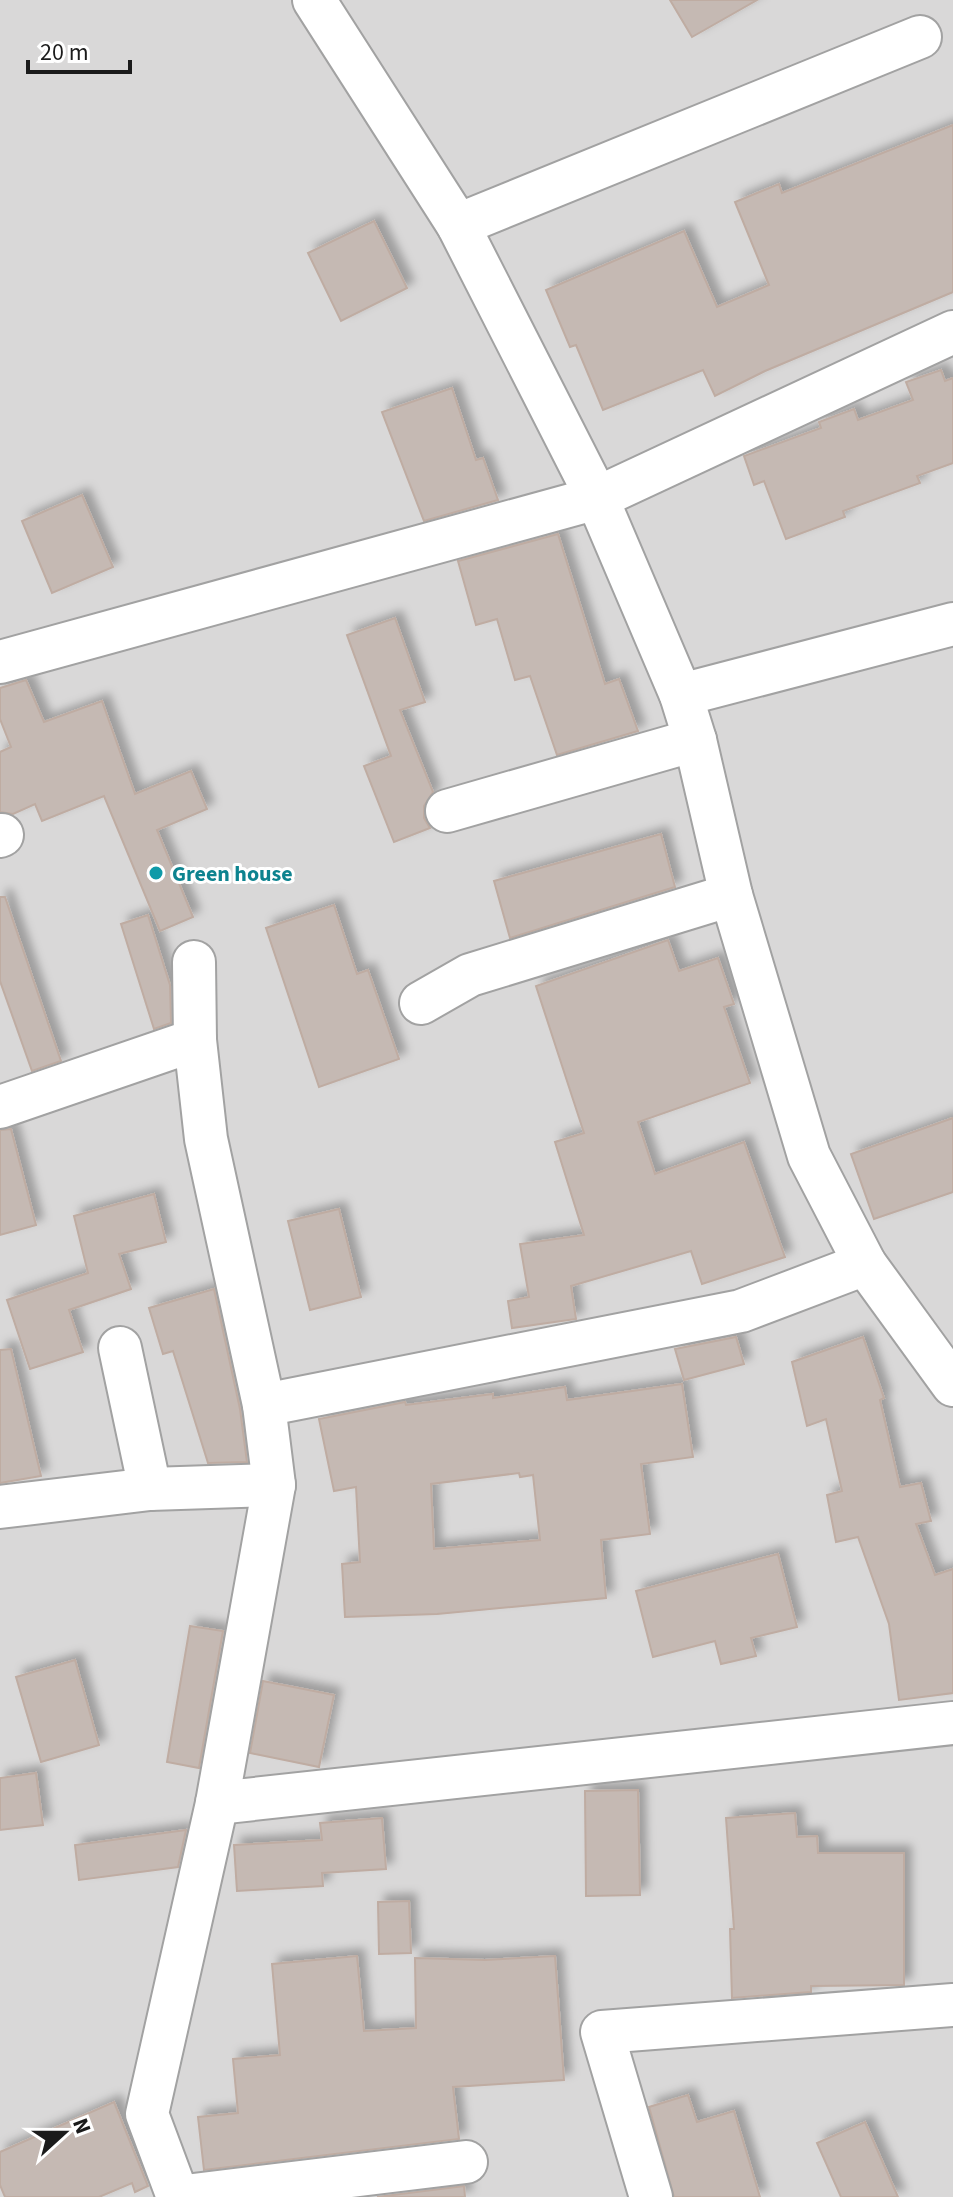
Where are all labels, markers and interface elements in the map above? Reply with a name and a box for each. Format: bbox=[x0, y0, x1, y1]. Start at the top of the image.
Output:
scale bar bbox=[28, 24, 130, 74]
text: 20 m bbox=[40, 35, 89, 70]
place label: Green house bbox=[172, 858, 293, 890]
marker: Green house bbox=[147, 864, 165, 882]
north arrow bbox=[24, 2093, 104, 2173]
text: N bbox=[64, 2114, 99, 2139]

